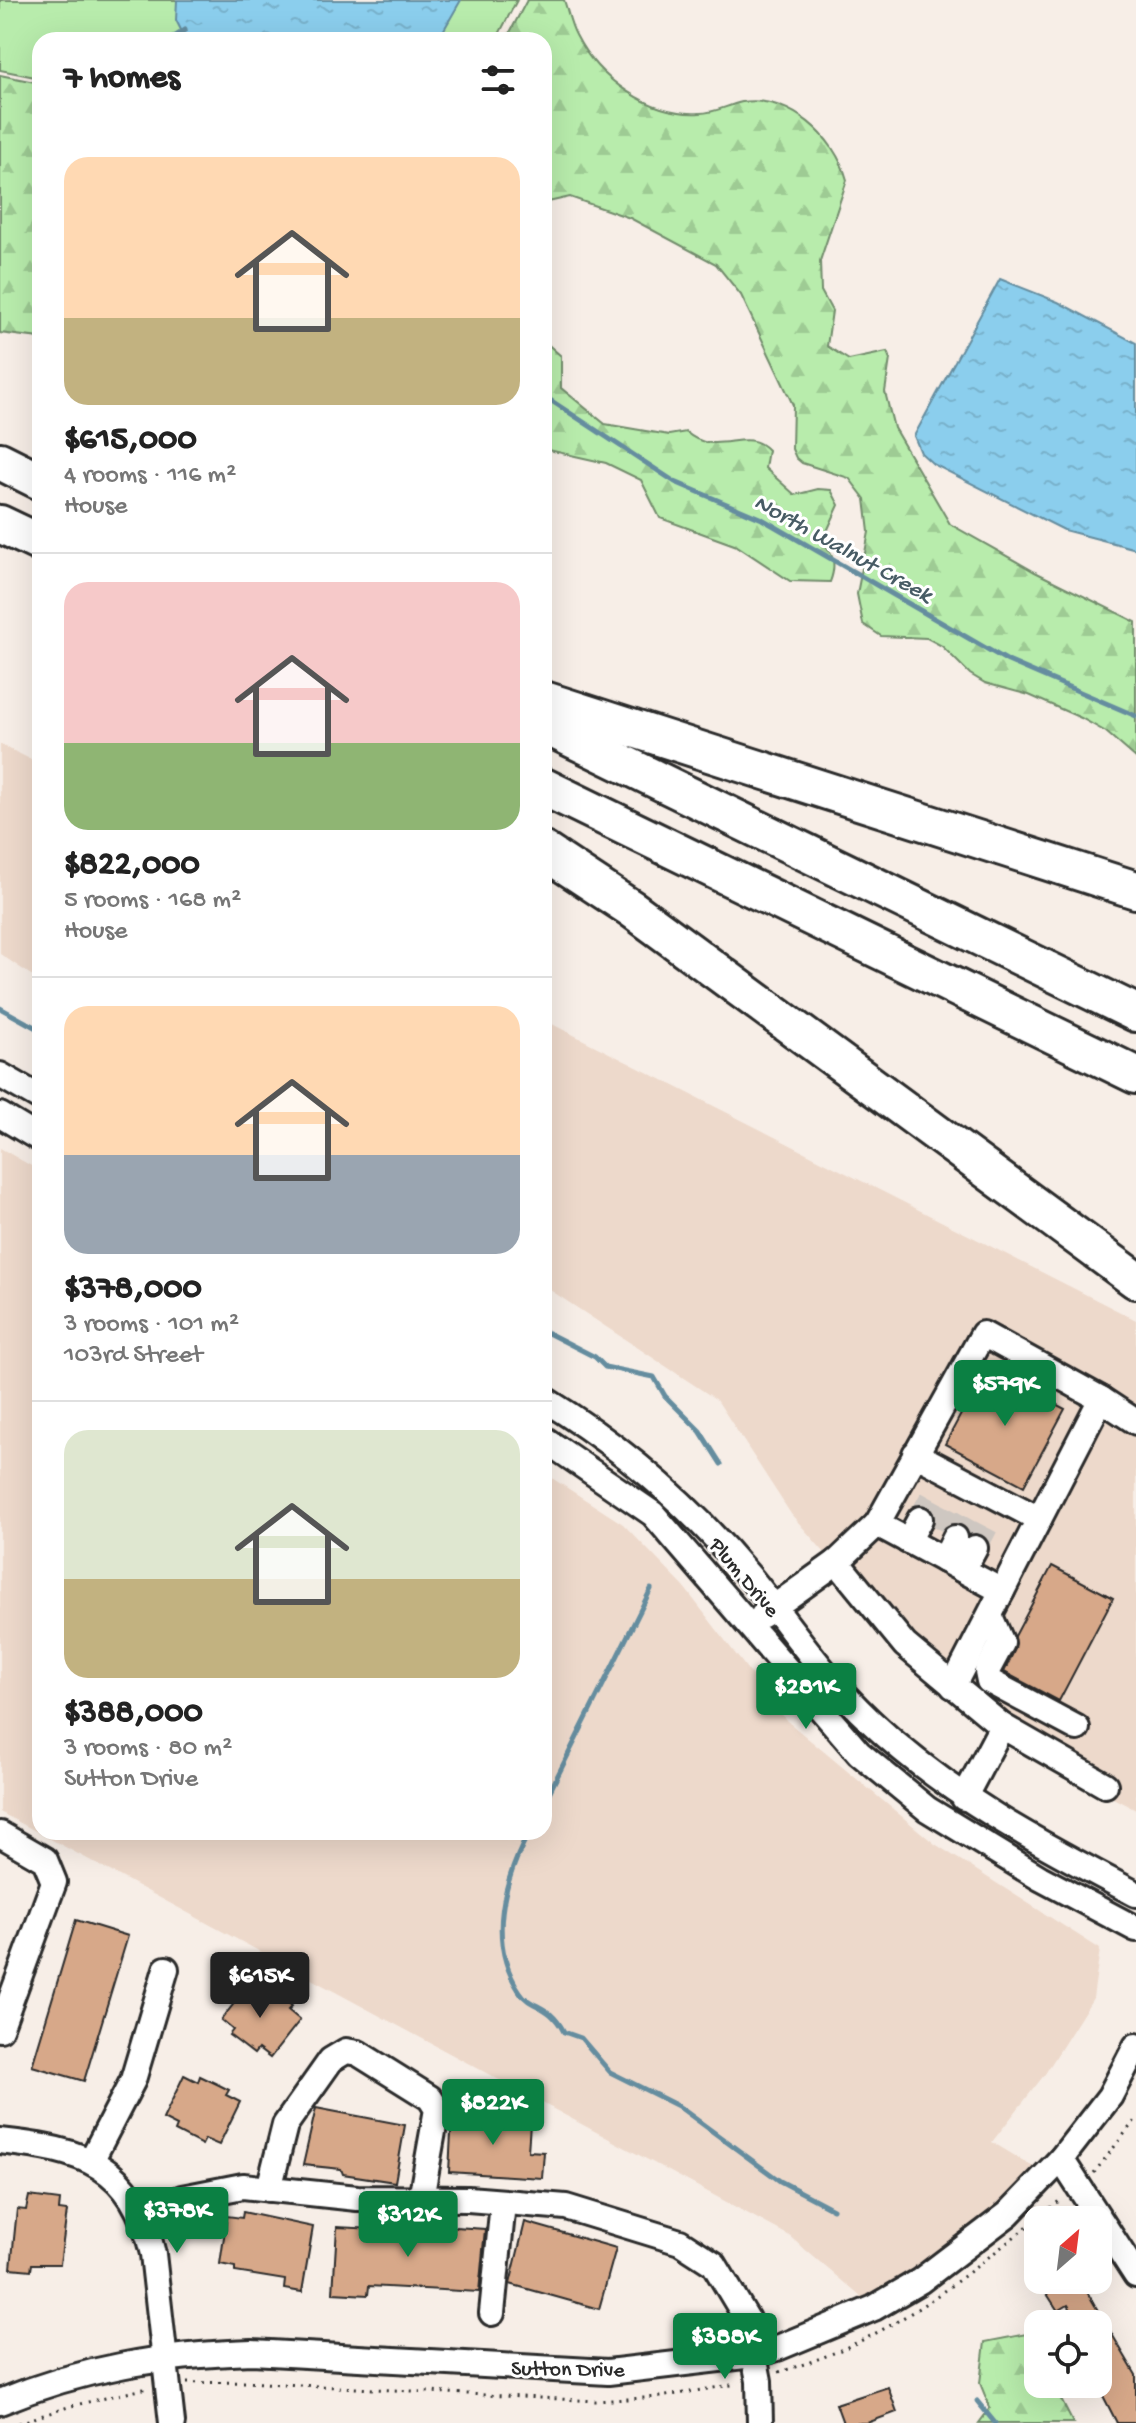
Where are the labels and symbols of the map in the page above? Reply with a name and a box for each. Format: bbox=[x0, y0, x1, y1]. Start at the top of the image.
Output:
water label: North Walnut Creek bbox=[748, 489, 938, 612]
pin: $579K bbox=[949, 1360, 1061, 1428]
street label: Plum Drive bbox=[701, 1533, 784, 1624]
pin: $281K bbox=[750, 1663, 862, 1731]
pin: $615K bbox=[204, 1952, 316, 2020]
pin: $822K bbox=[437, 2079, 549, 2147]
pin: $378K bbox=[121, 2187, 233, 2255]
pin: $312K bbox=[352, 2191, 464, 2259]
north arrow bbox=[1024, 2206, 1112, 2294]
pin: $388K bbox=[669, 2313, 781, 2381]
street label: Sutton Drive bbox=[511, 2357, 626, 2385]

